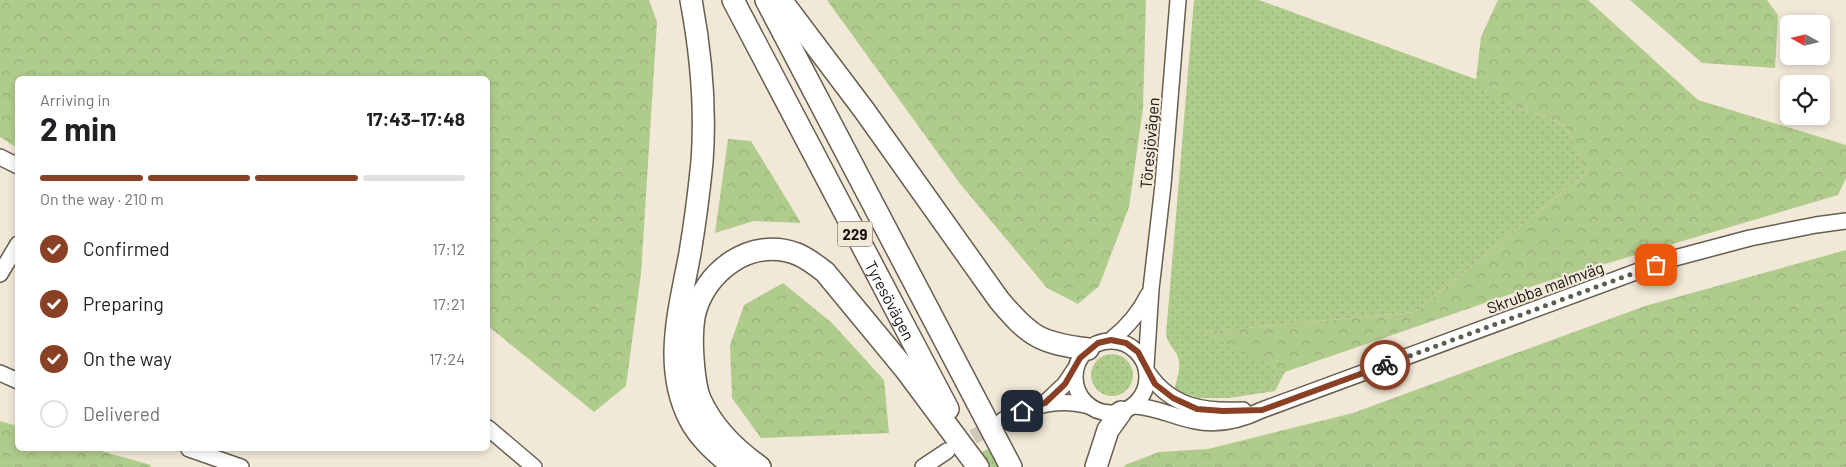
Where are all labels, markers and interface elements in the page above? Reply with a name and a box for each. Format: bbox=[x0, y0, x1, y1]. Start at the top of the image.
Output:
north arrow bbox=[1780, 15, 1830, 65]
map controls bbox=[1780, 15, 1830, 125]
button: locate bbox=[1780, 75, 1830, 125]
text: Arriving in bbox=[40, 90, 110, 109]
street label: Töresjövägen bbox=[1136, 96, 1162, 190]
text: 17:43–17:48 bbox=[366, 107, 465, 130]
text: 2 min bbox=[40, 109, 117, 147]
text: On the way · 210 m bbox=[40, 189, 164, 208]
road number: 229 bbox=[838, 222, 872, 246]
icon: check bbox=[40, 235, 68, 263]
text: Confirmed bbox=[83, 237, 170, 260]
text: 17:12 bbox=[432, 239, 465, 258]
pin bbox=[1635, 244, 1677, 286]
icon: bag bbox=[1642, 251, 1670, 279]
street label: Tyresövägen bbox=[862, 257, 919, 343]
street label: Skrubba malmväg bbox=[1484, 257, 1606, 317]
icon: check bbox=[40, 290, 68, 318]
text: Preparing bbox=[83, 292, 164, 315]
text: 17:21 bbox=[432, 294, 465, 313]
courier bbox=[1360, 340, 1410, 390]
icon: check bbox=[40, 345, 68, 373]
text: On the way bbox=[83, 347, 172, 370]
text: 17:24 bbox=[429, 349, 465, 368]
icon: bike bbox=[1371, 351, 1399, 379]
pin bbox=[1001, 390, 1043, 432]
icon: home bbox=[1008, 397, 1036, 425]
text: Delivered bbox=[83, 402, 160, 425]

